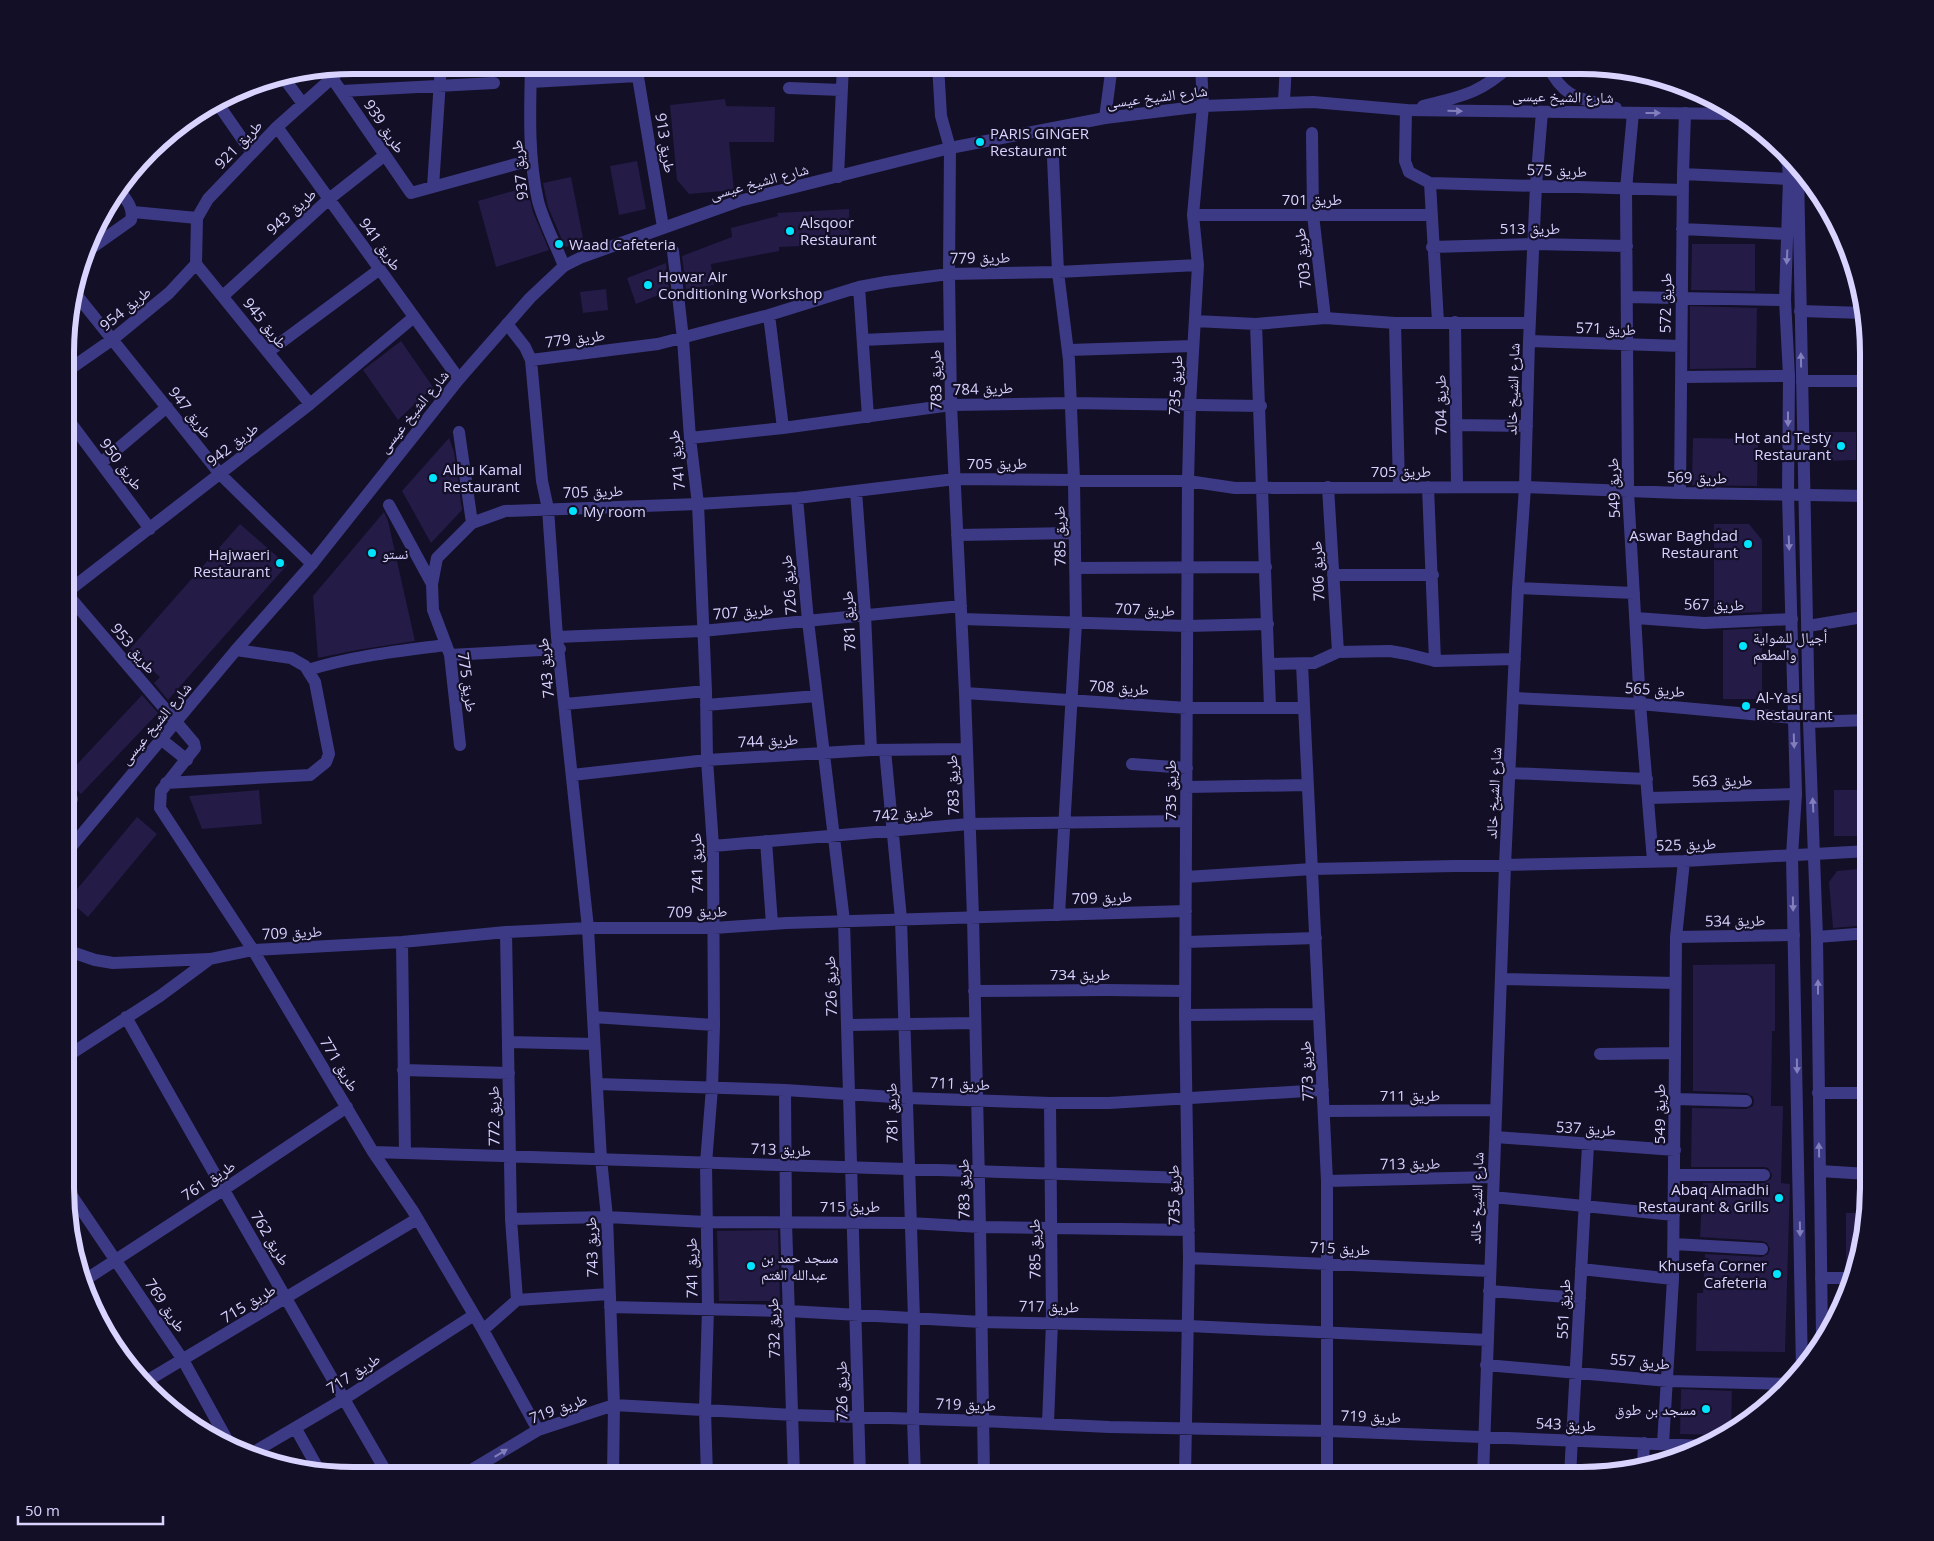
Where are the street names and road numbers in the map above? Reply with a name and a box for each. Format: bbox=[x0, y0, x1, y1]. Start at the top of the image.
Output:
street label: شارع الشيخ عيسى bbox=[1105, 80, 1209, 113]
street label: شارع الشيخ عيسى bbox=[1512, 85, 1614, 108]
street label: طريق 939 bbox=[359, 95, 410, 157]
street label: طريق 913 bbox=[650, 112, 681, 175]
street label: طريق 921 bbox=[210, 115, 267, 173]
street label: طريق 937 bbox=[506, 139, 533, 201]
street label: شارع الشيخ عيسى bbox=[707, 158, 811, 205]
street label: طريق 575 bbox=[1526, 159, 1588, 182]
street label: طريق 943 bbox=[262, 183, 321, 239]
street label: طريق 701 bbox=[1282, 189, 1342, 210]
street label: طريق 941 bbox=[354, 214, 407, 275]
street label: طريق 513 bbox=[1500, 218, 1560, 239]
street label: طريق 703 bbox=[1289, 227, 1316, 289]
street label: طريق 779 bbox=[950, 246, 1010, 269]
street label: طريق 572 bbox=[1654, 273, 1677, 333]
street label: طريق 954 bbox=[95, 281, 155, 336]
street label: طريق 945 bbox=[238, 293, 293, 353]
street label: طريق 571 bbox=[1575, 317, 1637, 340]
street label: طريق 779 bbox=[544, 324, 606, 353]
street label: شارع الشيخ خالد bbox=[1500, 343, 1525, 435]
street label: طريق 783 bbox=[924, 350, 947, 410]
street label: طريق 735 bbox=[1163, 354, 1188, 416]
street label: شارع الشيخ عيسى bbox=[373, 365, 454, 457]
street label: طريق 704 bbox=[1429, 375, 1452, 435]
street label: طريق 784 bbox=[952, 377, 1014, 400]
street label: طريق 947 bbox=[164, 382, 218, 443]
street label: طريق 942 bbox=[202, 417, 263, 471]
street label: طريق 741 bbox=[663, 429, 690, 491]
street label: طريق 950 bbox=[95, 434, 148, 495]
street label: طريق 705 bbox=[967, 453, 1027, 474]
street label: طريق 549 bbox=[1602, 457, 1625, 519]
street label: طريق 705 bbox=[1371, 461, 1431, 482]
street label: طريق 569 bbox=[1667, 466, 1727, 489]
street label: طريق 705 bbox=[562, 480, 624, 503]
street label: طريق 785 bbox=[1048, 506, 1071, 566]
street label: طريق 706 bbox=[1305, 540, 1330, 602]
street label: طريق 726 bbox=[775, 554, 802, 616]
street label: طريق 781 bbox=[836, 590, 861, 652]
street label: طريق 567 bbox=[1684, 593, 1744, 616]
street label: طريق 707 bbox=[712, 598, 774, 625]
street label: طريق 707 bbox=[1114, 598, 1176, 621]
street label: طريق 953 bbox=[106, 618, 161, 678]
street label: طريق 743 bbox=[532, 637, 559, 699]
street label: طريق 775 bbox=[453, 651, 482, 714]
street label: طريق 708 bbox=[1088, 675, 1150, 700]
street label: طريق 565 bbox=[1624, 677, 1686, 702]
street label: شارع الشيخ عيسى bbox=[115, 678, 196, 769]
street label: طريق 744 bbox=[737, 728, 799, 753]
street label: شارع الشيخ خالد bbox=[1481, 746, 1506, 840]
street label: طريق 783 bbox=[941, 754, 964, 816]
street label: طريق 735 bbox=[1160, 760, 1181, 820]
street label: طريق 563 bbox=[1692, 769, 1752, 792]
street label: طريق 742 bbox=[872, 800, 934, 827]
street label: طريق 741 bbox=[685, 832, 708, 894]
street label: طريق 525 bbox=[1655, 833, 1717, 856]
street label: طريق 709 bbox=[1071, 886, 1133, 909]
street label: طريق 709 bbox=[667, 900, 727, 923]
street label: طريق 534 bbox=[1705, 909, 1765, 932]
street label: طريق 709 bbox=[261, 920, 323, 945]
street label: طريق 726 bbox=[819, 955, 842, 1017]
street label: طريق 734 bbox=[1050, 964, 1110, 985]
street label: طريق 771 bbox=[315, 1033, 364, 1096]
street label: طريق 773 bbox=[1294, 1040, 1319, 1102]
street label: طريق 711 bbox=[929, 1072, 991, 1095]
street label: طريق 781 bbox=[880, 1083, 903, 1143]
street label: طريق 549 bbox=[1649, 1084, 1670, 1144]
street label: طريق 711 bbox=[1380, 1085, 1440, 1106]
street label: طريق 772 bbox=[482, 1086, 505, 1146]
street label: طريق 537 bbox=[1555, 1116, 1617, 1141]
street label: طريق 713 bbox=[750, 1138, 812, 1161]
street label: طريق 713 bbox=[1380, 1152, 1440, 1175]
street label: شارع الشيخ خالد bbox=[1464, 1152, 1489, 1244]
street label: طريق 761 bbox=[177, 1155, 239, 1206]
street label: طريق 783 bbox=[952, 1159, 975, 1219]
street label: طريق 735 bbox=[1162, 1165, 1185, 1225]
street label: طريق 715 bbox=[820, 1196, 880, 1217]
street label: طريق 762 bbox=[246, 1207, 295, 1270]
street label: طريق 743 bbox=[580, 1216, 603, 1278]
street label: طريق 785 bbox=[1023, 1219, 1046, 1279]
street label: طريق 715 bbox=[1309, 1236, 1371, 1261]
street label: طريق 741 bbox=[680, 1238, 703, 1298]
street label: طريق 769 bbox=[140, 1274, 191, 1336]
street label: طريق 551 bbox=[1551, 1278, 1576, 1340]
street label: طريق 715 bbox=[217, 1279, 280, 1328]
street label: طريق 717 bbox=[1019, 1295, 1079, 1318]
street label: طريق 732 bbox=[762, 1297, 785, 1359]
street label: طريق 717 bbox=[322, 1348, 384, 1399]
street label: طريق 557 bbox=[1609, 1348, 1671, 1375]
street label: طريق 726 bbox=[830, 1361, 853, 1421]
street label: طريق 719 bbox=[526, 1388, 590, 1429]
street label: طريق 719 bbox=[935, 1393, 997, 1416]
street label: طريق 719 bbox=[1340, 1405, 1402, 1428]
street label: طريق 543 bbox=[1535, 1412, 1597, 1437]

